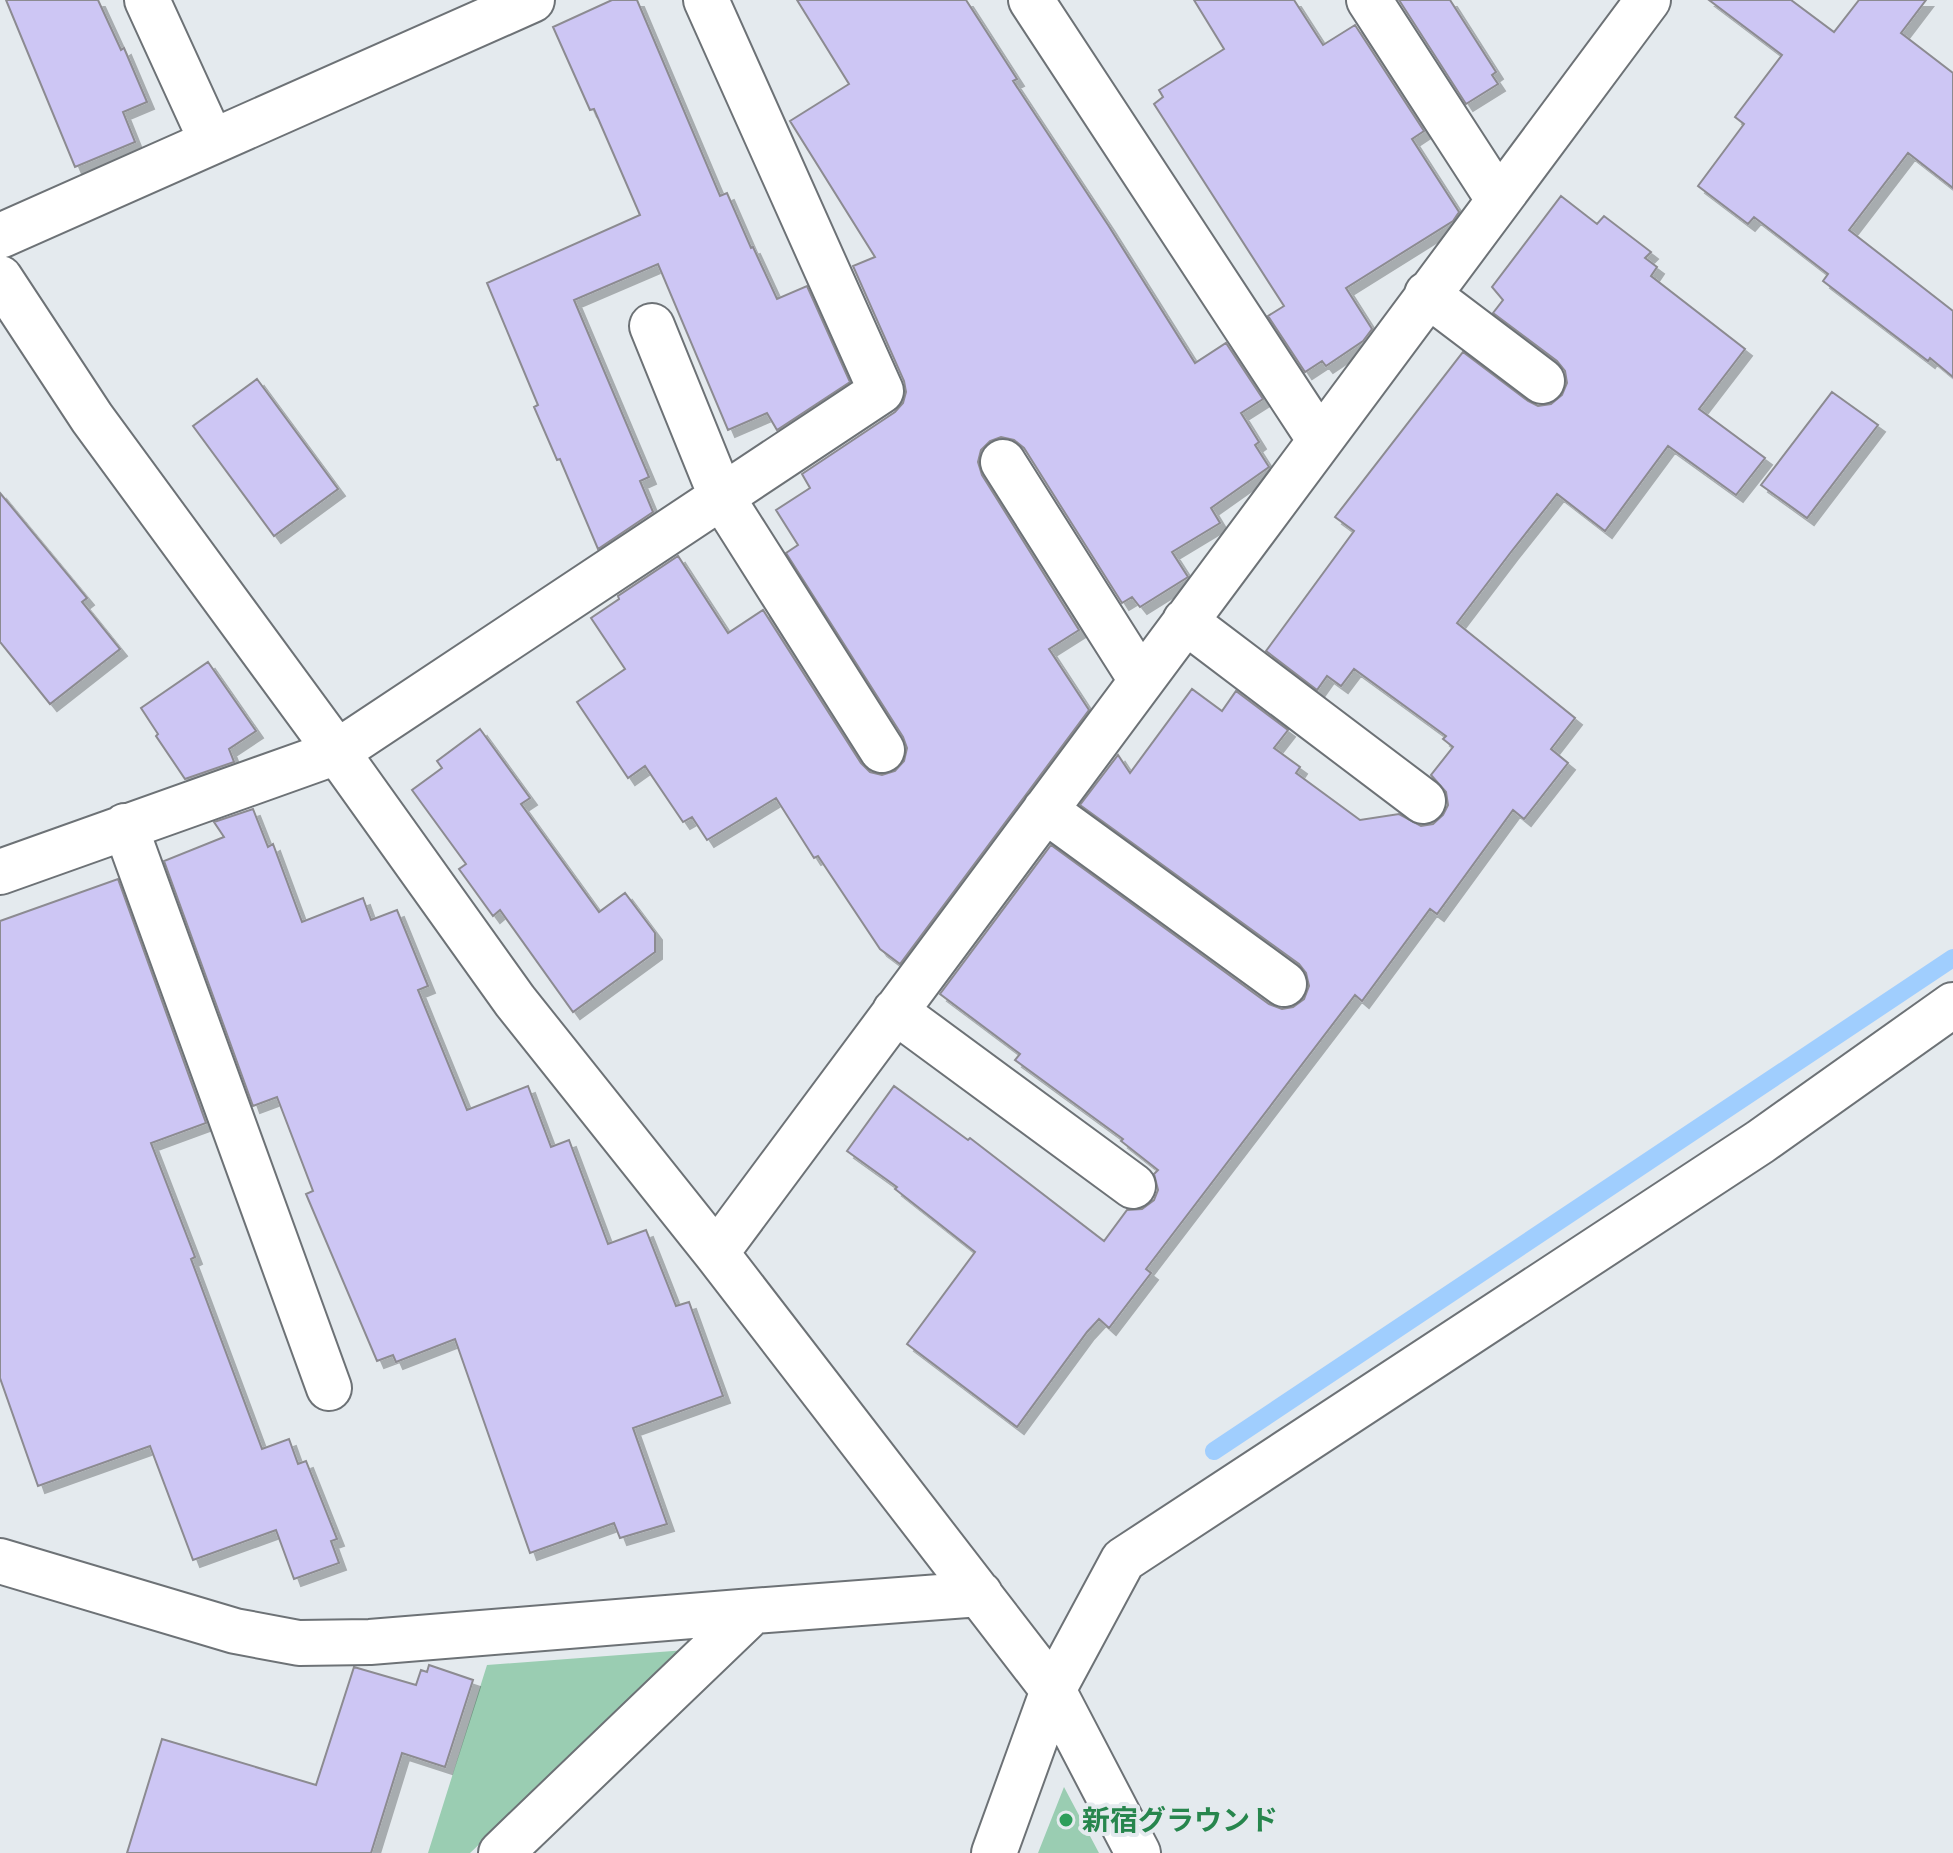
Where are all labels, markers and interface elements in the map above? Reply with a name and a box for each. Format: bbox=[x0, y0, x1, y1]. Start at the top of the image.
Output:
place label: 新宿グラウンド bbox=[1082, 1803, 1278, 1836]
marker: 新宿グラウンド bbox=[1057, 1811, 1075, 1829]

